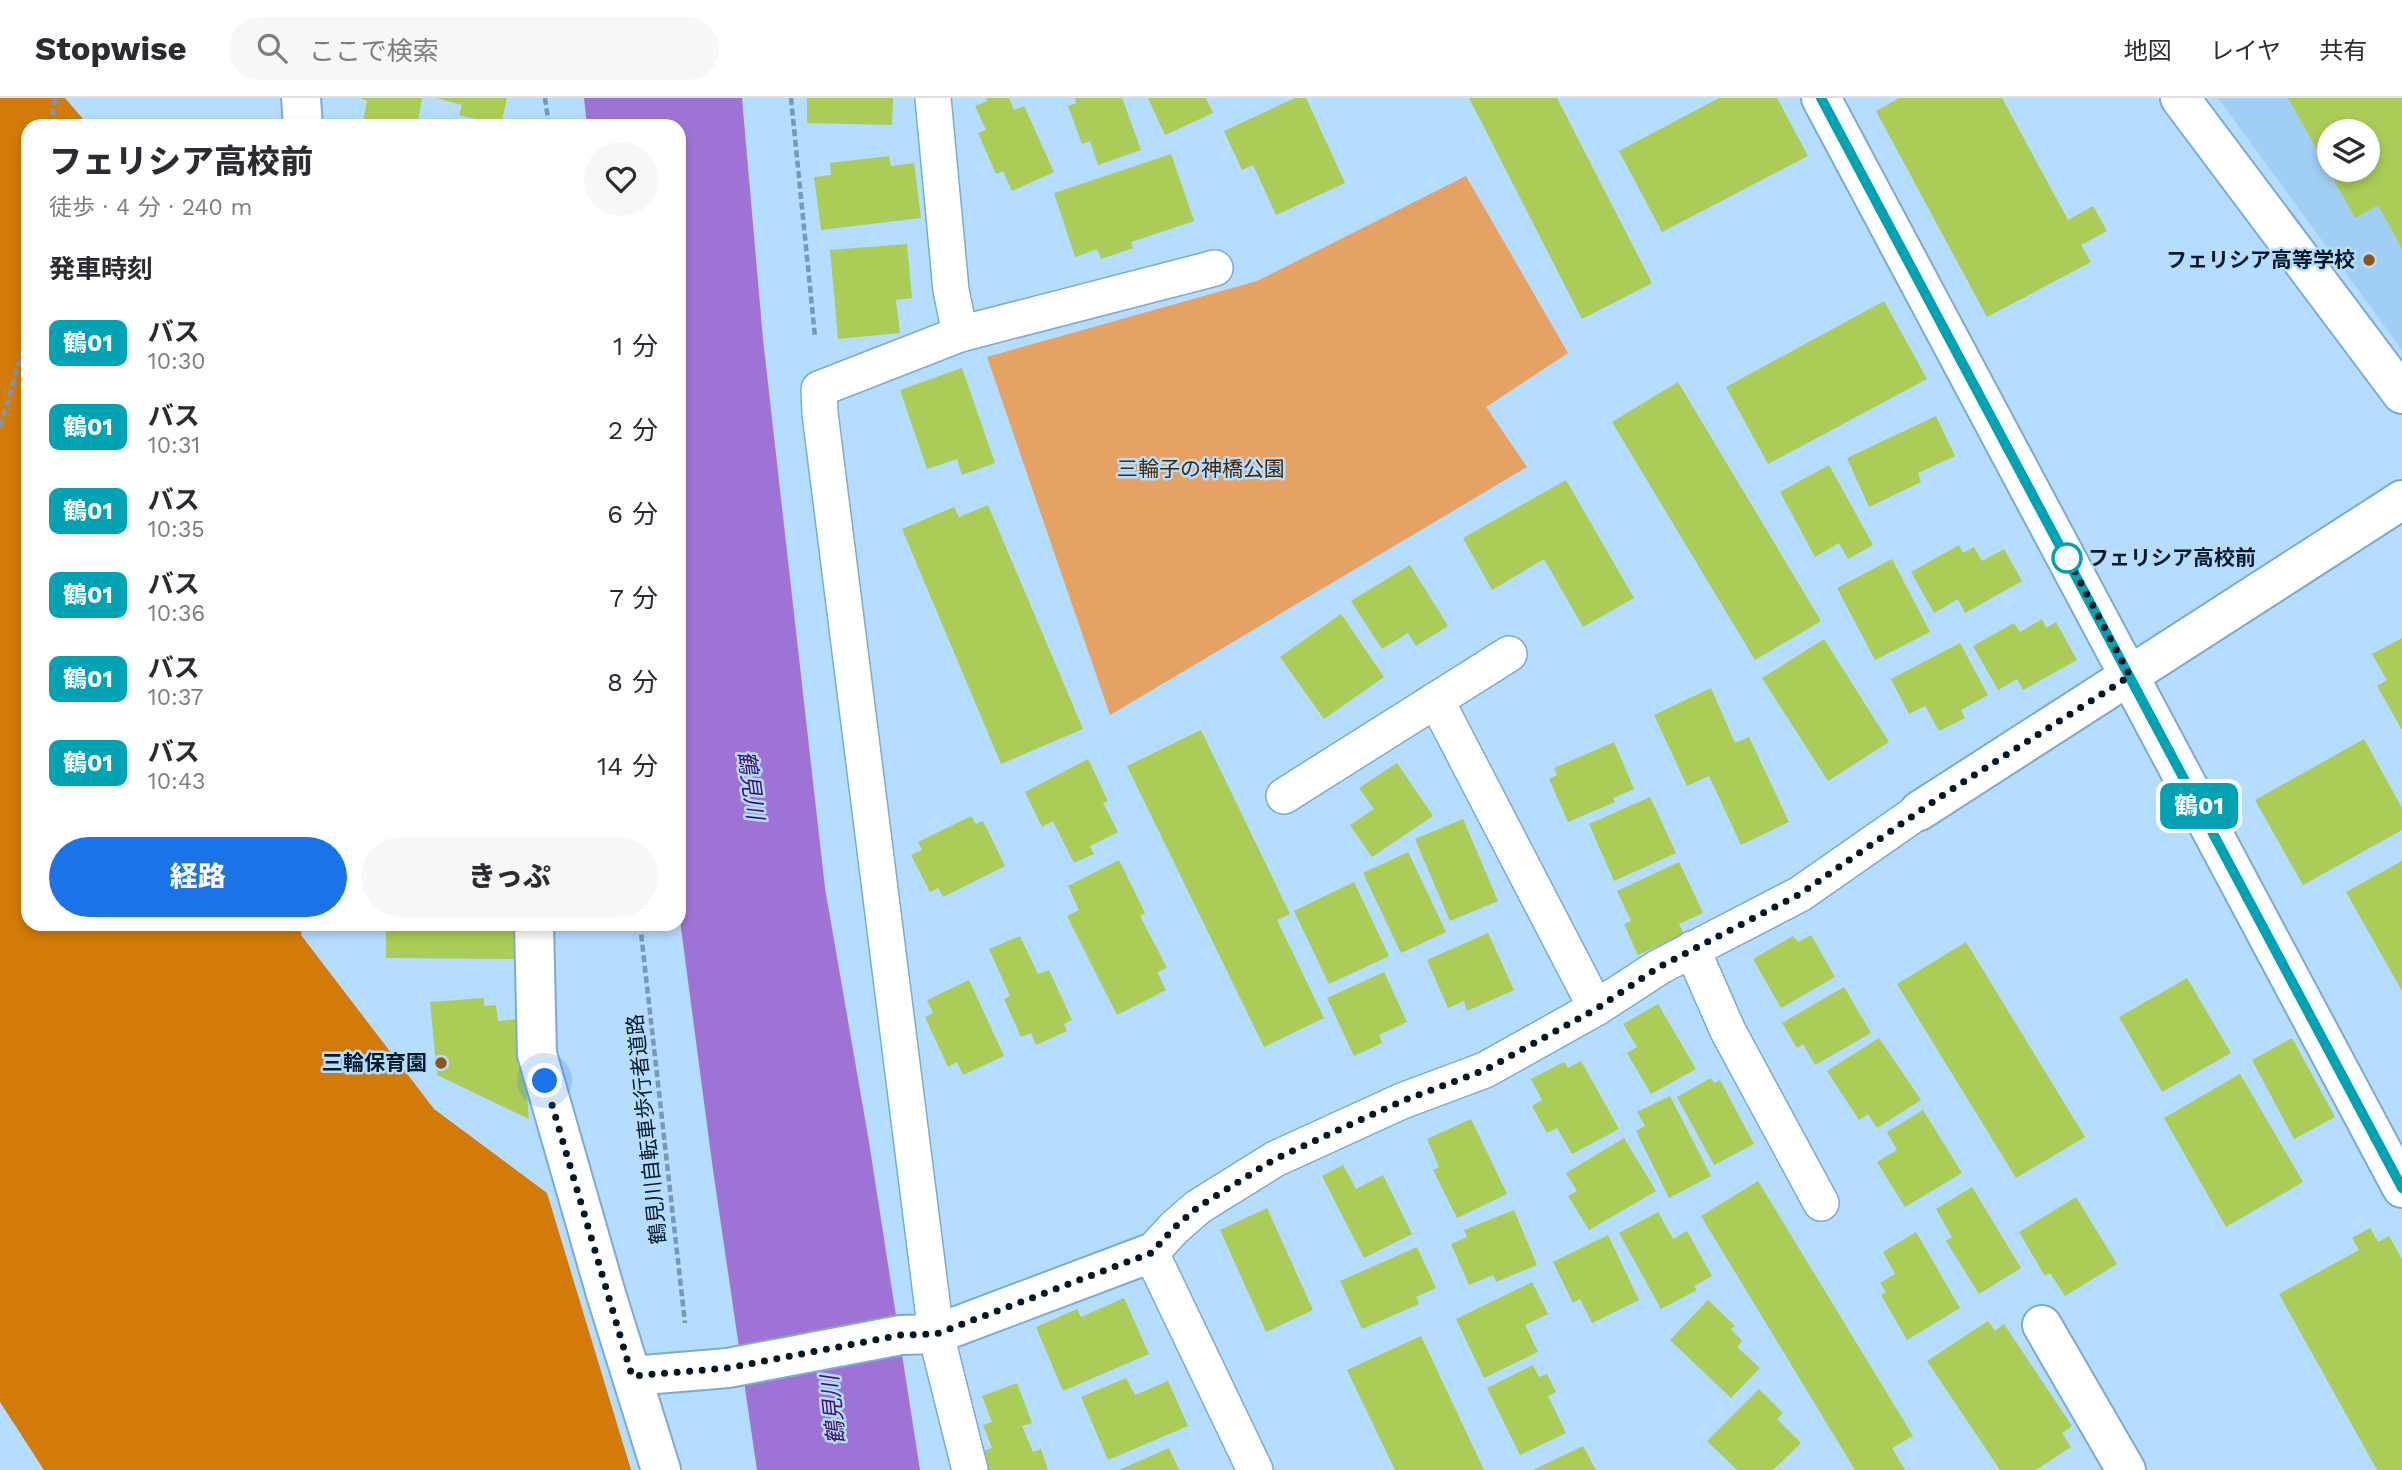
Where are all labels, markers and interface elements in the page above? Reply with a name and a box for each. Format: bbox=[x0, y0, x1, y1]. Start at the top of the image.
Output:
search box bbox=[229, 17, 719, 80]
text: Stopwise bbox=[35, 29, 187, 68]
icon: search bbox=[253, 29, 291, 67]
text: ここで検索 bbox=[309, 36, 439, 66]
text: 地図 bbox=[2124, 37, 2172, 65]
text: レイヤ bbox=[2210, 37, 2281, 65]
text: 共有 bbox=[2319, 37, 2367, 65]
map controls bbox=[2317, 119, 2380, 182]
button: layers bbox=[2317, 119, 2380, 182]
text: フェリシア高校前 bbox=[49, 142, 313, 181]
button: heart bbox=[584, 142, 658, 216]
text: 徒歩 · 4 分 · 240 m bbox=[49, 194, 253, 221]
place label: フェリシア高等学校 bbox=[2166, 247, 2355, 272]
marker: フェリシア高等学校 bbox=[2361, 252, 2377, 268]
text: 発車時刻 bbox=[49, 254, 153, 284]
text: バス bbox=[148, 317, 200, 347]
text: 鶴01 bbox=[63, 329, 113, 357]
text: 1 分 bbox=[613, 331, 658, 361]
text: 10:30 bbox=[148, 348, 206, 375]
text: バス bbox=[148, 401, 200, 431]
text: 鶴01 bbox=[63, 413, 113, 441]
text: 2 分 bbox=[608, 415, 658, 445]
text: 10:31 bbox=[148, 432, 200, 459]
park label: 三輪子の神橋公園 bbox=[1117, 456, 1285, 481]
text: バス bbox=[148, 485, 200, 515]
text: 鶴01 bbox=[63, 497, 113, 525]
text: 6 分 bbox=[607, 499, 658, 529]
text: 10:35 bbox=[148, 516, 205, 543]
marker: フェリシア高校前 bbox=[2052, 543, 2082, 573]
place label: フェリシア高校前 bbox=[2088, 545, 2256, 570]
text: バス bbox=[148, 569, 200, 599]
text: 鶴01 bbox=[63, 581, 113, 609]
text: 7 分 bbox=[609, 583, 658, 613]
text: 10:36 bbox=[148, 600, 205, 627]
text: バス bbox=[148, 653, 200, 683]
text: 鶴01 bbox=[63, 665, 113, 693]
text: 8 分 bbox=[607, 667, 658, 697]
text: 10:37 bbox=[148, 684, 203, 711]
text: バス bbox=[148, 737, 200, 767]
text: 鶴01 bbox=[63, 749, 113, 777]
water label: 鶴見川 bbox=[732, 749, 769, 824]
text: 14 分 bbox=[597, 751, 658, 781]
text: 10:43 bbox=[148, 768, 205, 795]
line badge: 鶴01 bbox=[2159, 783, 2239, 829]
text: 鶴01 bbox=[2174, 792, 2224, 820]
button: 経路 bbox=[49, 837, 347, 917]
button: きっぷ bbox=[361, 837, 658, 917]
street label: 鶴見川自転車歩行者道路 bbox=[622, 1013, 671, 1245]
place label: 三輪保育園 bbox=[322, 1050, 427, 1075]
marker: 三輪保育園 bbox=[433, 1055, 449, 1071]
your location bbox=[527, 1063, 562, 1098]
water label: 鶴見川 bbox=[816, 1371, 851, 1446]

